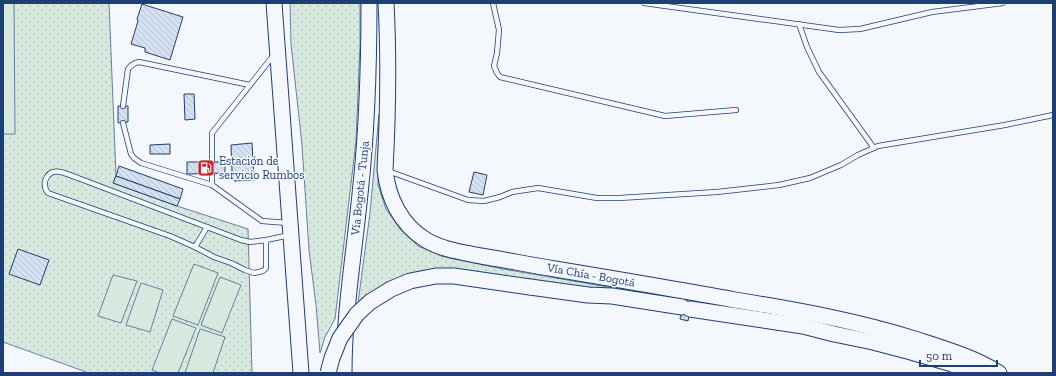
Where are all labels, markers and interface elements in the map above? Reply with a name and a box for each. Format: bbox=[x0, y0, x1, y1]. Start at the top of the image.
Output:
street label: Vía Bogotá - Tunja bbox=[348, 140, 373, 237]
place label: Estación de servicio Rumbos bbox=[219, 154, 305, 182]
fuel station icon: Estación de servicio Rumbos bbox=[196, 158, 216, 178]
street label: Vía Chía - Bogotá bbox=[545, 260, 636, 290]
scale bar bbox=[920, 342, 997, 368]
text: 50 m bbox=[926, 349, 953, 363]

